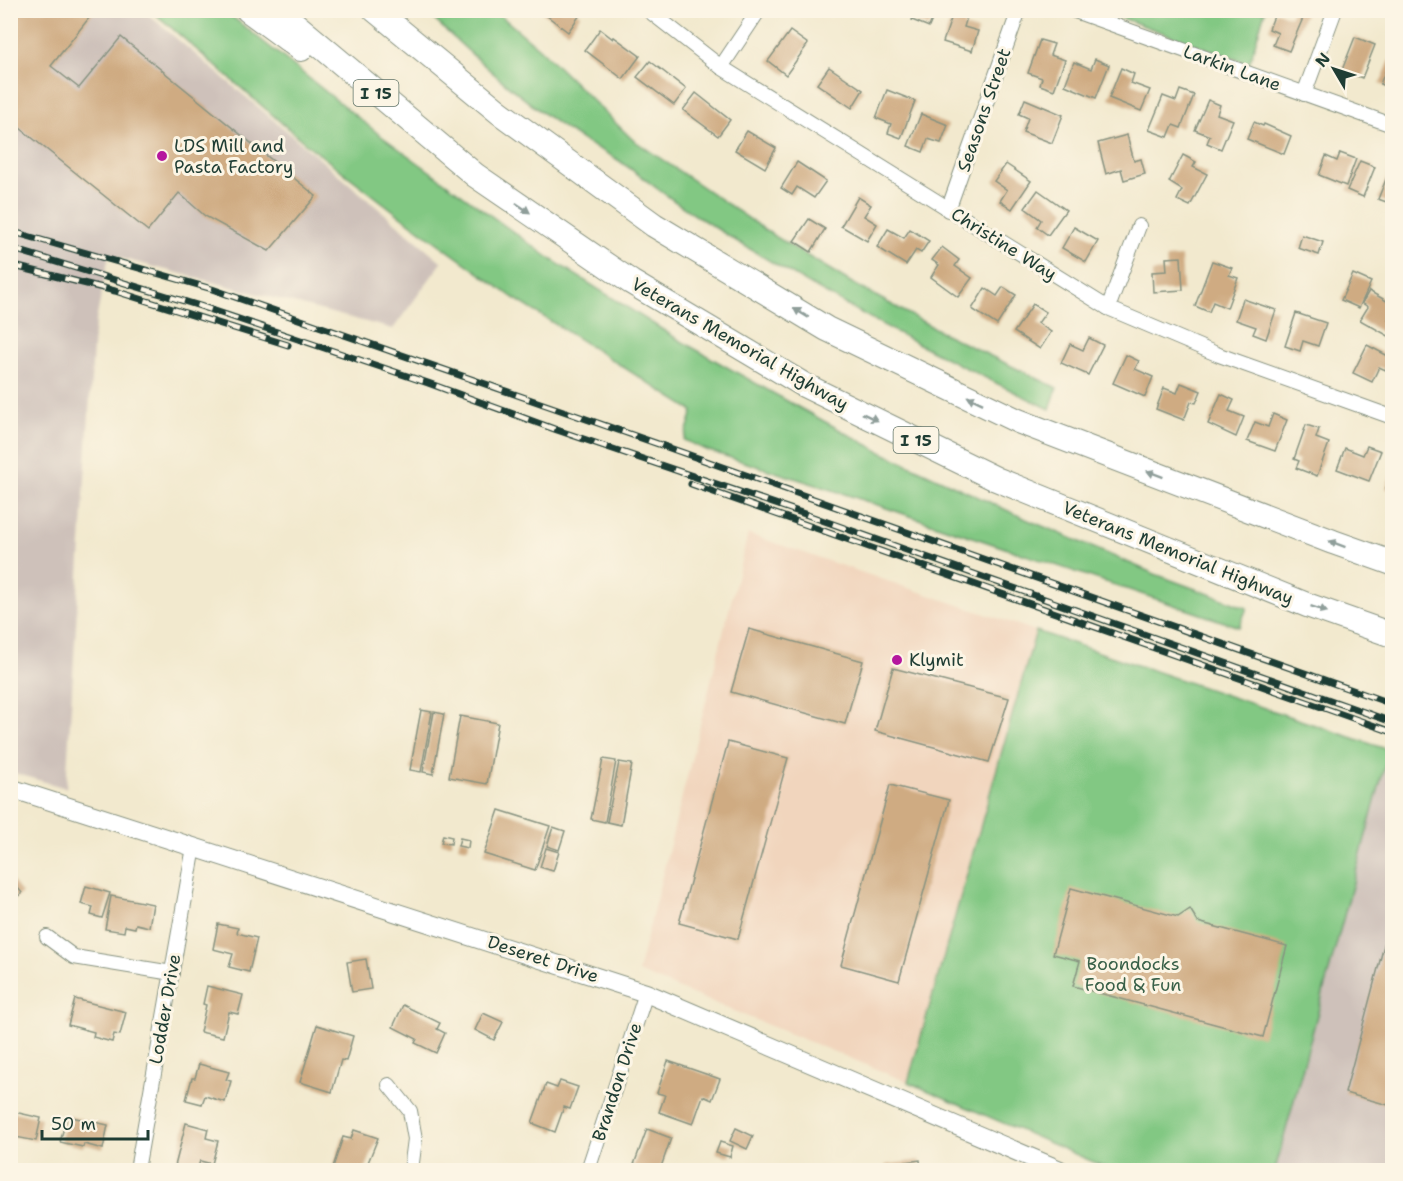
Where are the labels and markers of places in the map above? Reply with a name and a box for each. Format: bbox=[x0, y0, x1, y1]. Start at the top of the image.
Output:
place label: LDS Mill and Pasta Factory bbox=[174, 134, 293, 179]
marker: LDS Mill and Pasta Factory bbox=[155, 149, 169, 163]
place label: Klymit bbox=[909, 648, 964, 672]
marker: Klymit bbox=[890, 653, 904, 667]

